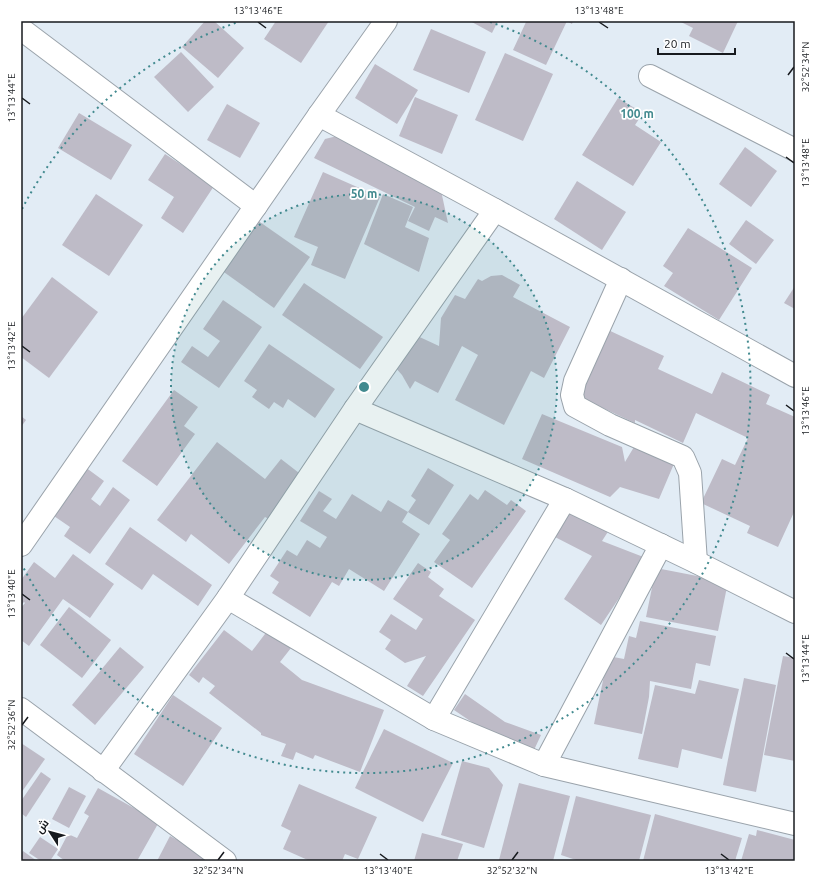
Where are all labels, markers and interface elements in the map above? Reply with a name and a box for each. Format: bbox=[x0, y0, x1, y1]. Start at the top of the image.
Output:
text: 13°13'46"E bbox=[233, 5, 283, 16]
text: 13°13'48"E bbox=[574, 5, 624, 16]
scale bar bbox=[658, 30, 735, 56]
text: 20 m bbox=[664, 37, 691, 50]
text: 32°52'34"N bbox=[800, 42, 811, 92]
text: 13°13'44"E bbox=[6, 73, 17, 123]
text: 100 m bbox=[620, 107, 654, 120]
text: 13°13'48"E bbox=[800, 138, 811, 188]
text: 50 m bbox=[351, 187, 377, 200]
text: 13°13'42"E bbox=[6, 321, 17, 371]
centre of rings bbox=[357, 380, 371, 394]
text: 13°13'46"E bbox=[800, 386, 811, 436]
text: 13°13'40"E bbox=[6, 569, 17, 619]
text: 13°13'44"E bbox=[800, 634, 811, 684]
text: 32°52'36"N bbox=[6, 700, 17, 750]
north arrow bbox=[30, 812, 70, 852]
text: ش bbox=[33, 817, 52, 836]
text: 32°52'34"N bbox=[193, 865, 243, 876]
text: 13°13'40"E bbox=[363, 865, 413, 876]
text: 32°52'32"N bbox=[487, 865, 537, 876]
text: 13°13'42"E bbox=[704, 865, 754, 876]

